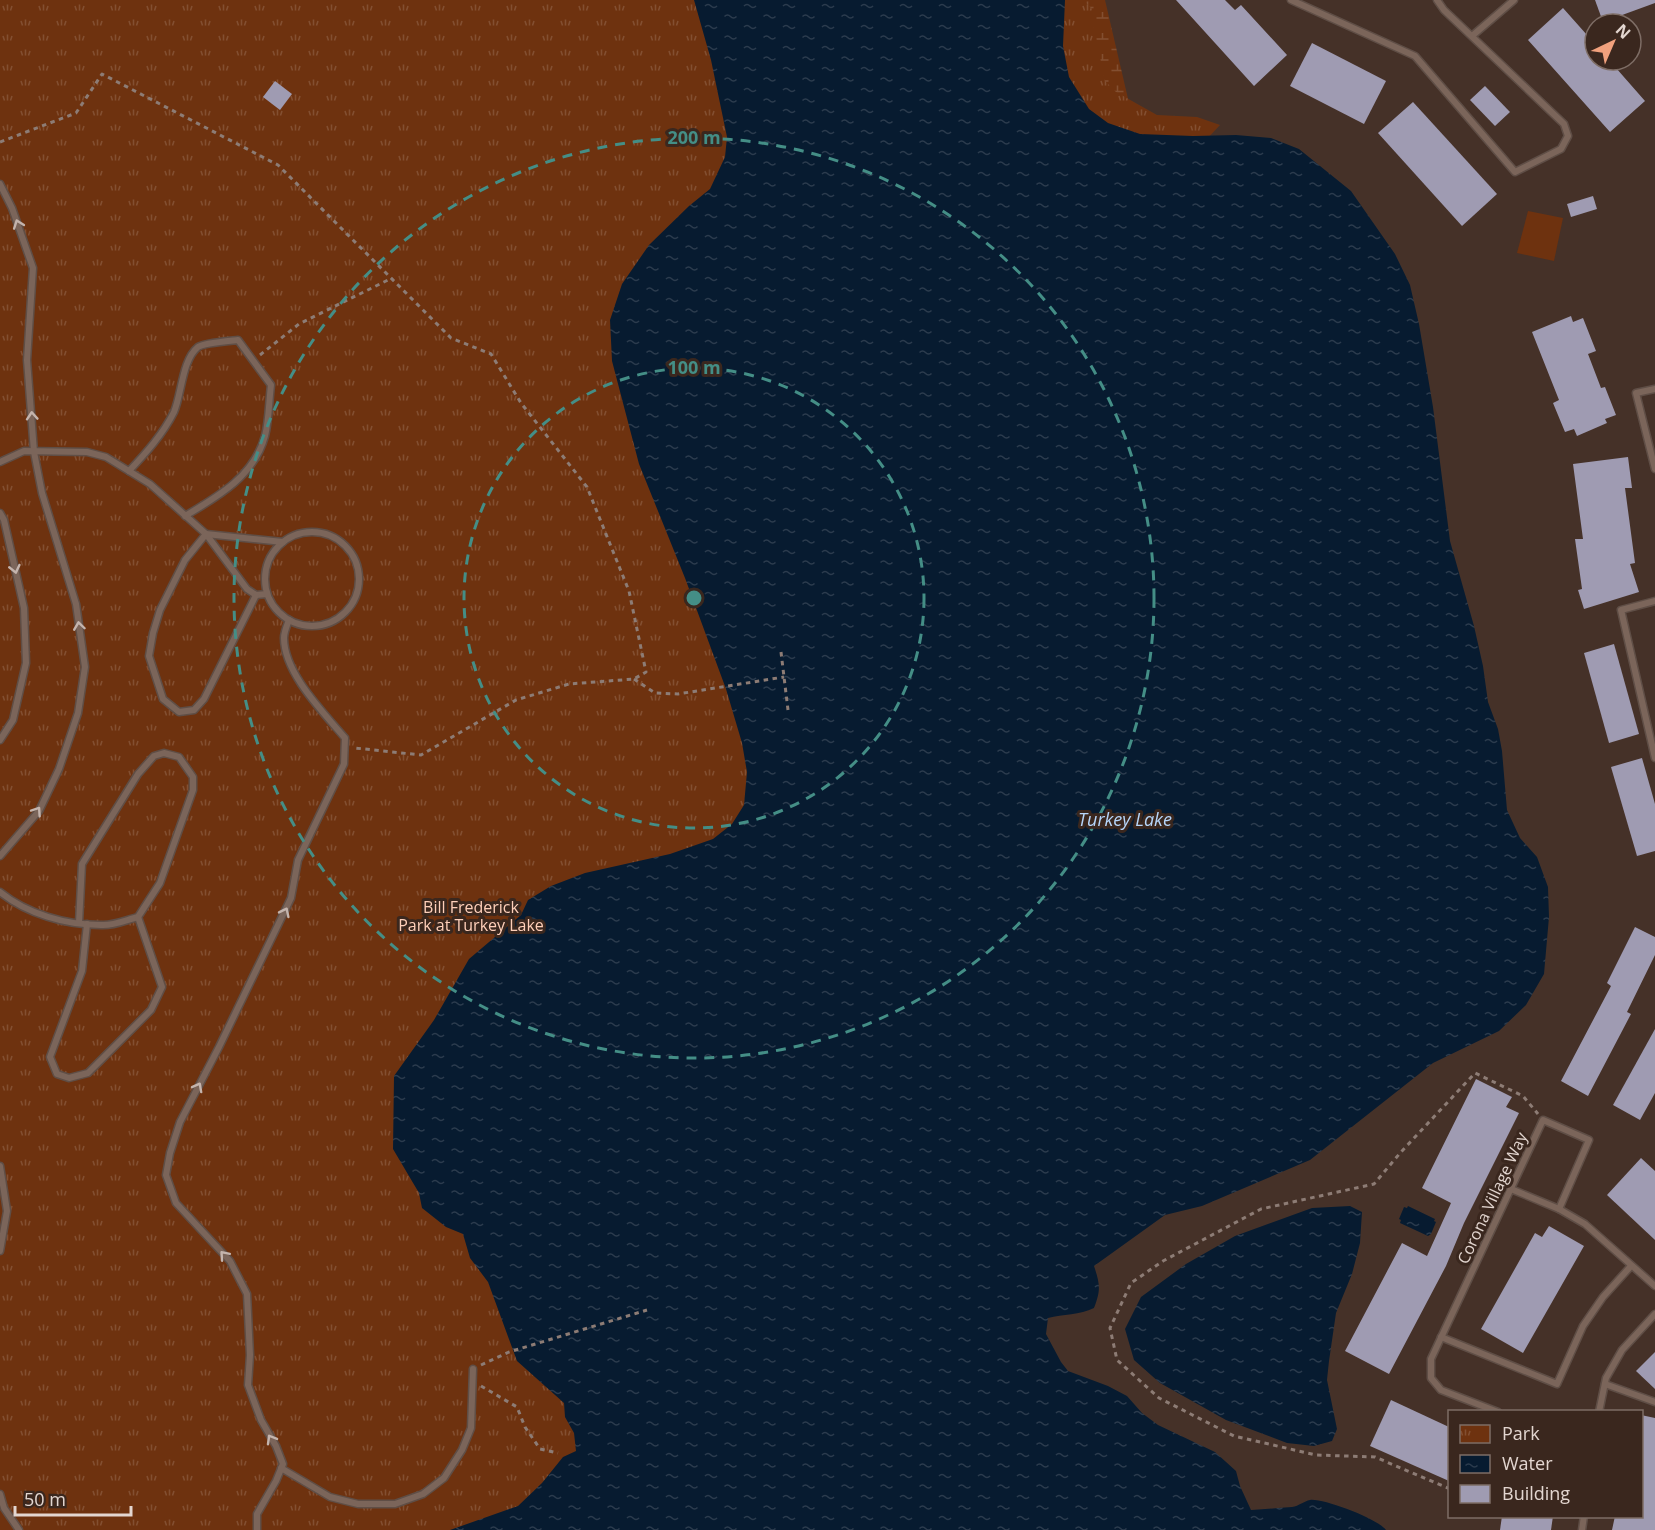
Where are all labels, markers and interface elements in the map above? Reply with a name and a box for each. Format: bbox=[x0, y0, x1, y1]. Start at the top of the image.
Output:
north arrow bbox=[1583, 12, 1643, 72]
text: N bbox=[1611, 19, 1636, 44]
text: 200 m bbox=[667, 125, 721, 149]
one-way arrow bbox=[12, 219, 25, 230]
text: 100 m bbox=[667, 355, 721, 379]
one-way arrow bbox=[25, 411, 38, 420]
one-way arrow bbox=[8, 564, 21, 574]
centre of rings bbox=[684, 588, 704, 608]
one-way arrow bbox=[74, 621, 86, 630]
one-way arrow bbox=[30, 807, 41, 818]
water label: Turkey Lake bbox=[1078, 807, 1172, 831]
park label: Bill Frederick Park at Turkey Lake bbox=[398, 896, 544, 936]
one-way arrow bbox=[277, 907, 289, 918]
one-way arrow bbox=[191, 1082, 203, 1093]
street label: Corona Village Way bbox=[1452, 1128, 1533, 1267]
one-way arrow bbox=[220, 1251, 231, 1262]
legend bbox=[1448, 1410, 1643, 1518]
text: Park bbox=[1502, 1421, 1540, 1445]
one-way arrow bbox=[267, 1434, 279, 1445]
text: Water bbox=[1502, 1451, 1553, 1475]
scale bar bbox=[15, 1479, 130, 1517]
text: Building bbox=[1502, 1481, 1570, 1505]
text: 50 m bbox=[24, 1487, 66, 1511]

